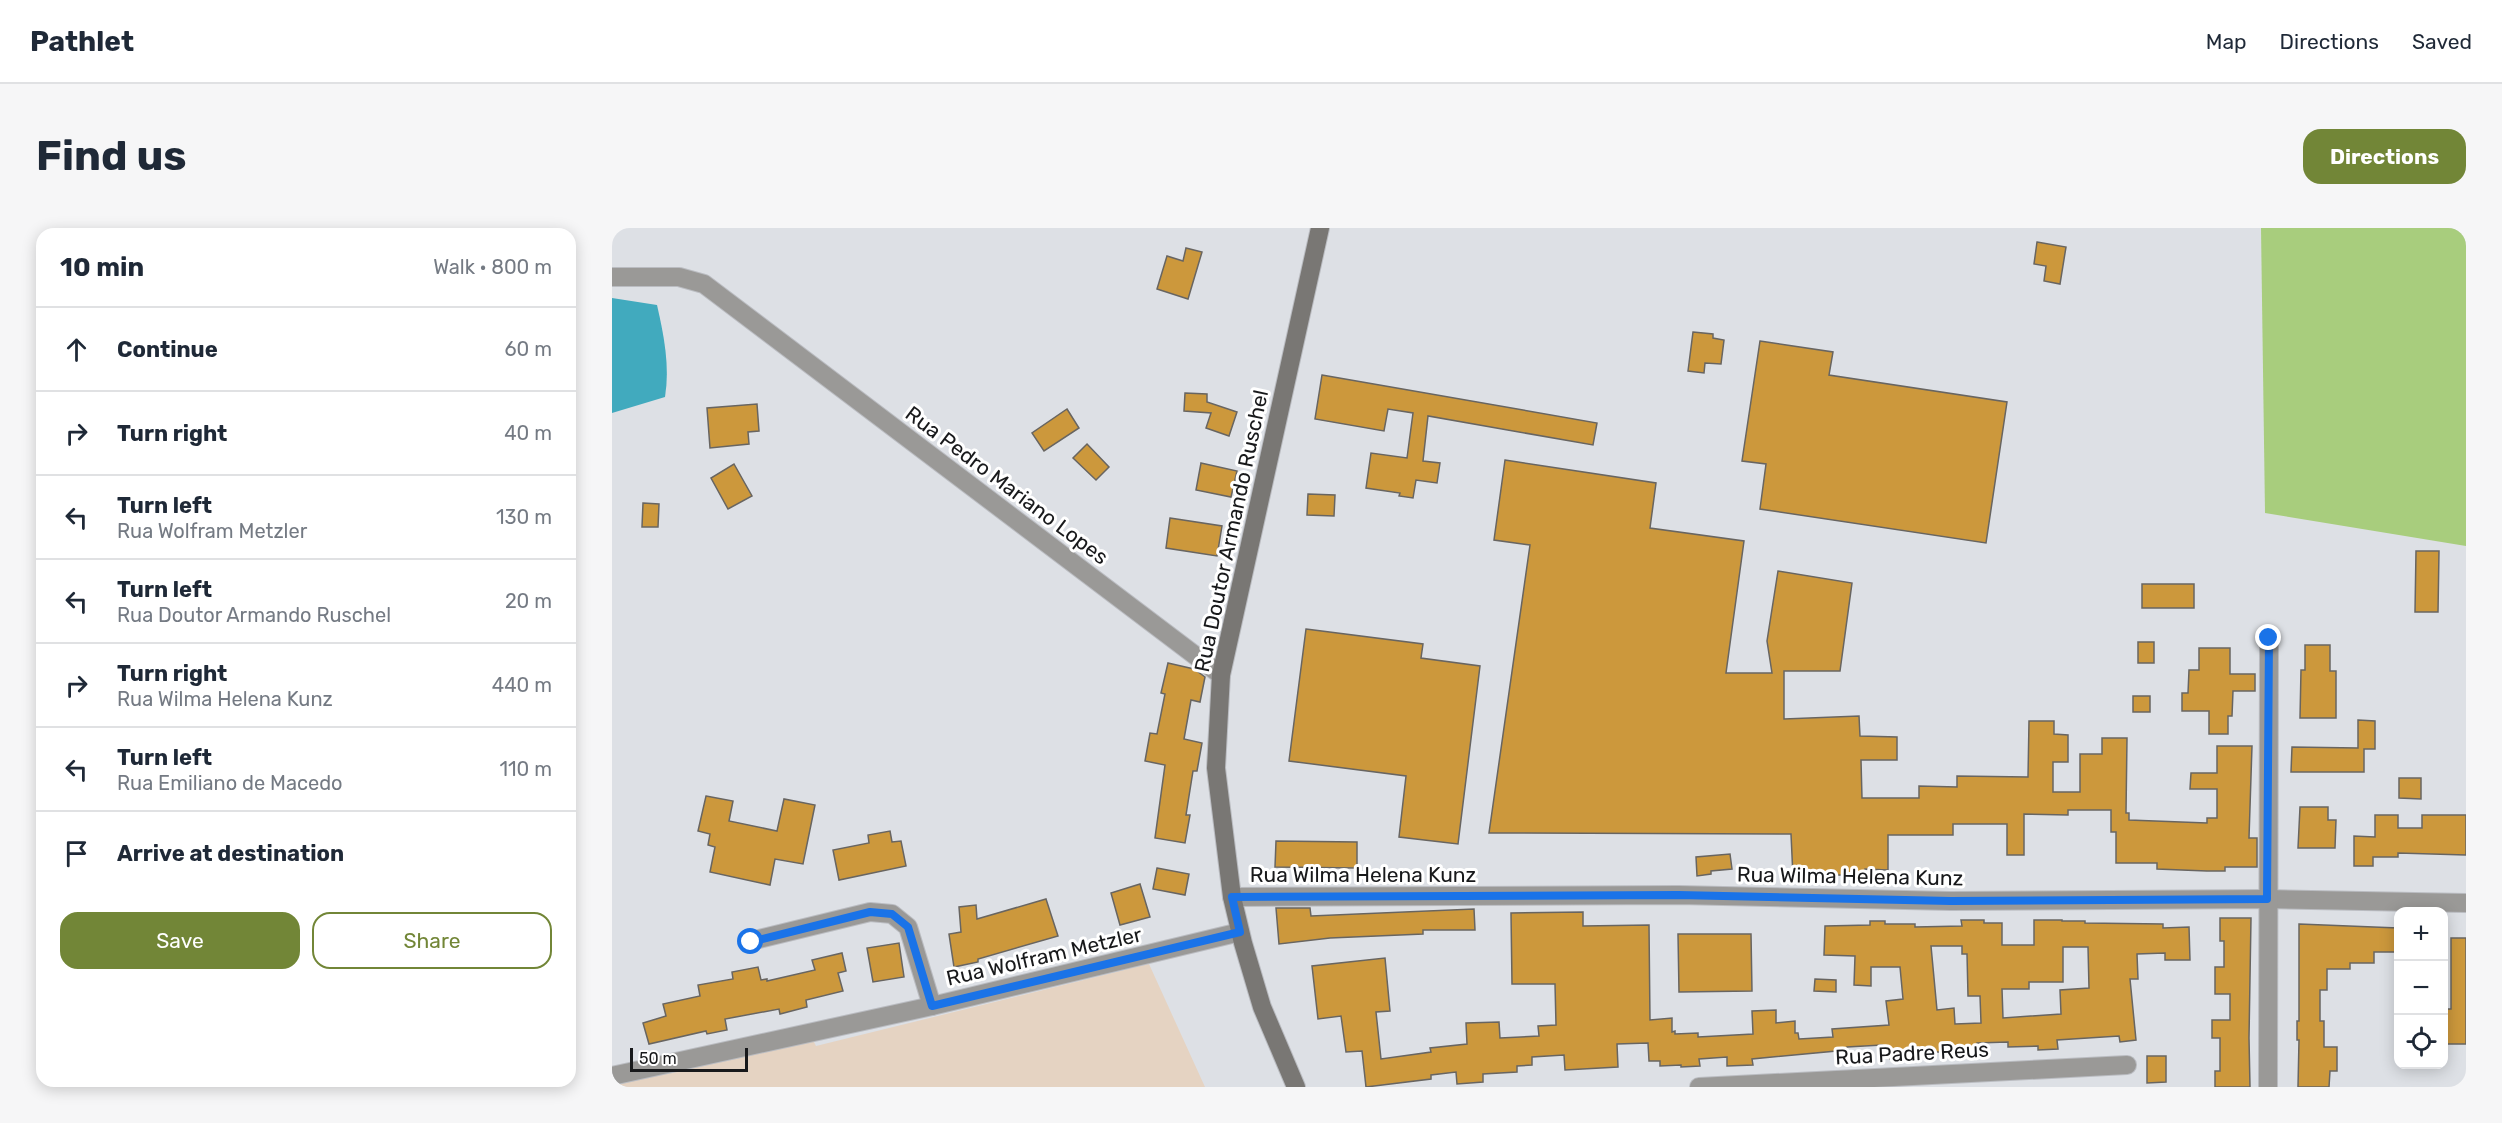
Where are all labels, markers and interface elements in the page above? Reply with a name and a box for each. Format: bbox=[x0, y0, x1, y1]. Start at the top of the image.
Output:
text: Pathlet bbox=[30, 25, 134, 58]
text: Map bbox=[2206, 29, 2247, 54]
text: Directions bbox=[2280, 29, 2379, 54]
text: Saved bbox=[2412, 29, 2472, 54]
button: Directions bbox=[2303, 129, 2466, 184]
text: Find us bbox=[36, 131, 187, 181]
text: 10 min bbox=[60, 252, 144, 283]
text: Walk · 800 m bbox=[433, 255, 552, 279]
icon: ahead bbox=[60, 333, 93, 366]
text: Continue bbox=[117, 336, 218, 363]
text: 60 m bbox=[505, 337, 552, 361]
street label: Rua Doutor Armando Ruschel bbox=[1189, 388, 1273, 674]
street label: Rua Pedro Mariano Lopes bbox=[901, 401, 1113, 569]
icon: right bbox=[60, 417, 93, 450]
text: Turn right bbox=[117, 420, 227, 447]
text: 40 m bbox=[504, 421, 552, 445]
text: Turn left bbox=[117, 492, 212, 519]
icon: left bbox=[60, 501, 93, 534]
text: 130 m bbox=[496, 505, 552, 529]
text: Rua Wolfram Metzler bbox=[117, 519, 307, 543]
text: Turn left bbox=[117, 576, 212, 603]
icon: left bbox=[60, 585, 93, 618]
text: 20 m bbox=[505, 589, 552, 613]
text: Rua Doutor Armando Ruschel bbox=[117, 603, 391, 627]
route end bbox=[2255, 624, 2281, 650]
text: Turn right bbox=[117, 660, 227, 687]
icon: right bbox=[60, 669, 93, 702]
text: 440 m bbox=[492, 673, 552, 697]
text: Rua Wilma Helena Kunz bbox=[117, 687, 333, 711]
text: Turn left bbox=[117, 744, 212, 771]
icon: left bbox=[60, 753, 93, 786]
text: 110 m bbox=[500, 757, 552, 781]
text: Rua Emiliano de Macedo bbox=[117, 771, 343, 795]
icon: arrive bbox=[60, 837, 93, 870]
text: Arrive at destination bbox=[117, 840, 344, 867]
street label: Rua Wilma Helena Kunz bbox=[1250, 862, 1476, 887]
street label: Rua Wilma Helena Kunz bbox=[1737, 862, 1963, 890]
map controls bbox=[2394, 907, 2448, 1069]
button: + bbox=[2394, 907, 2448, 961]
button: Save bbox=[60, 912, 300, 969]
button: Share bbox=[312, 912, 552, 969]
street label: Rua Wolfram Metzler bbox=[944, 921, 1144, 991]
route start bbox=[737, 928, 763, 954]
button: − bbox=[2394, 961, 2448, 1015]
button: locate bbox=[2394, 1015, 2448, 1069]
street label: Rua Padre Reus bbox=[1834, 1036, 1990, 1070]
scale bar bbox=[630, 1045, 748, 1072]
text: 50 m bbox=[639, 1049, 677, 1068]

